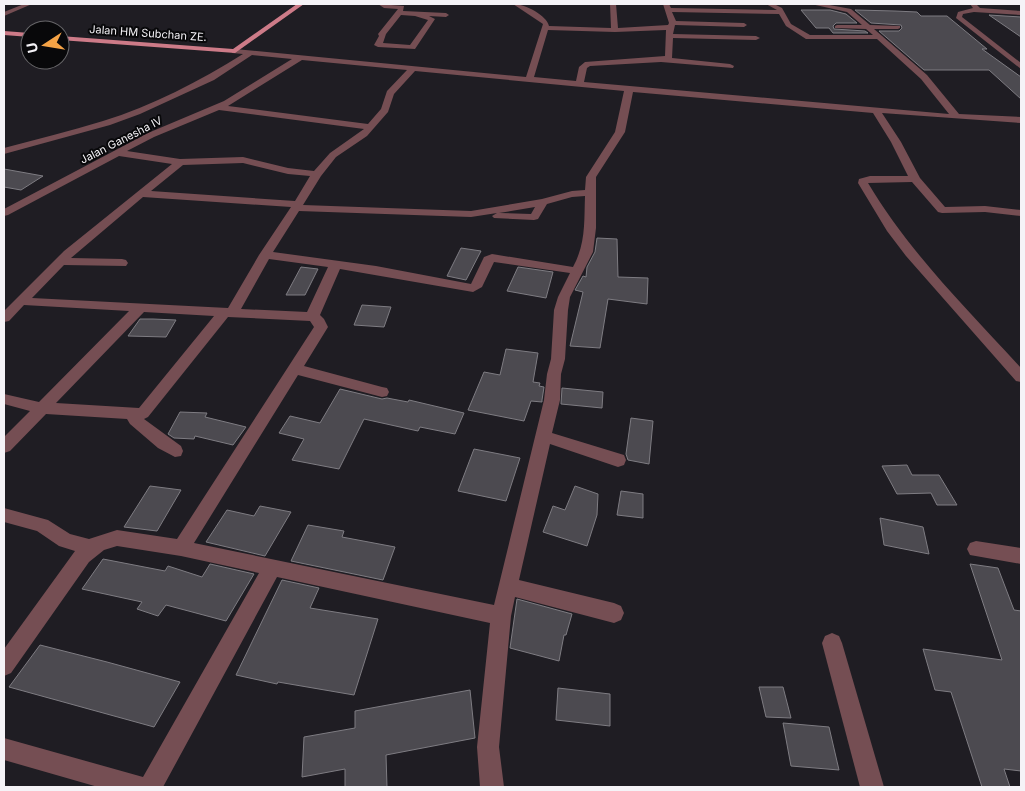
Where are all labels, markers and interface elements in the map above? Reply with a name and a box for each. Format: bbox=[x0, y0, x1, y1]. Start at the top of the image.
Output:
north arrow bbox=[20, 20, 70, 70]
street label: Jalan HM Subchan ZE. bbox=[89, 22, 207, 44]
text: U bbox=[22, 41, 41, 55]
street label: Jalan Ganesha IV bbox=[78, 113, 165, 167]

